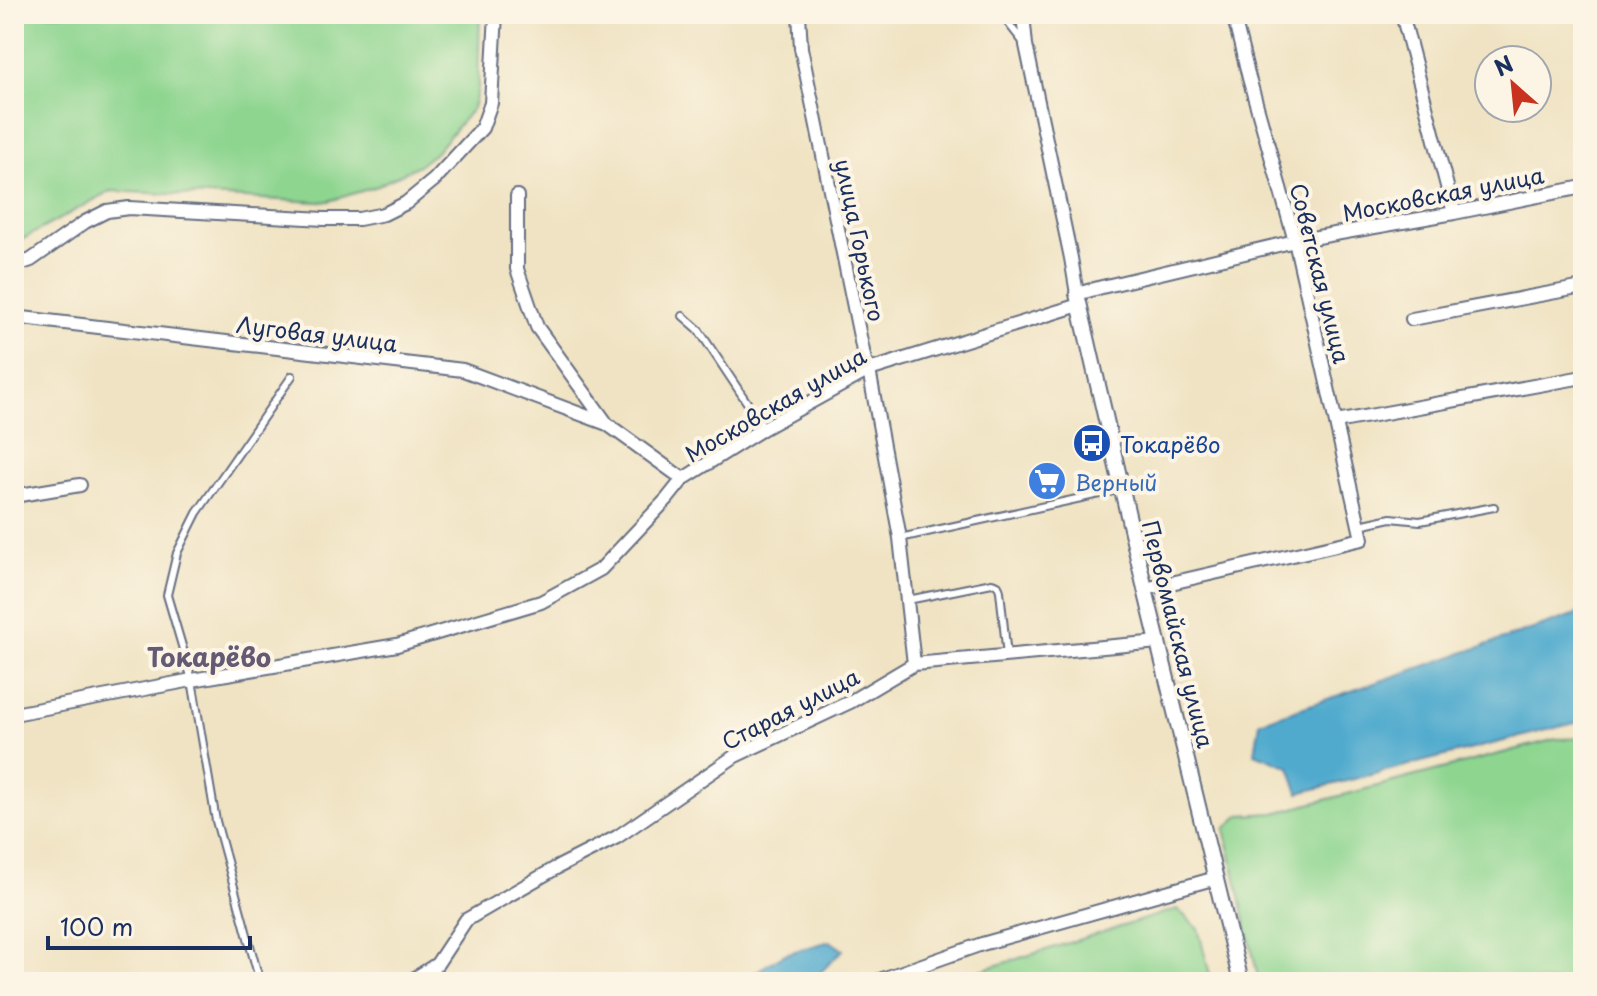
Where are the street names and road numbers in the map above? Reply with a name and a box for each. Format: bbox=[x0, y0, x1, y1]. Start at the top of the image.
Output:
street label: улица Горького bbox=[828, 156, 894, 324]
street label: Московская улица bbox=[1340, 157, 1547, 229]
street label: Советская улица bbox=[1283, 179, 1359, 367]
street label: Луговая улица bbox=[235, 307, 399, 359]
street label: Московская улица bbox=[678, 339, 872, 469]
street label: Первомайская улица bbox=[1135, 517, 1223, 751]
street label: Старая улица bbox=[715, 659, 865, 757]

